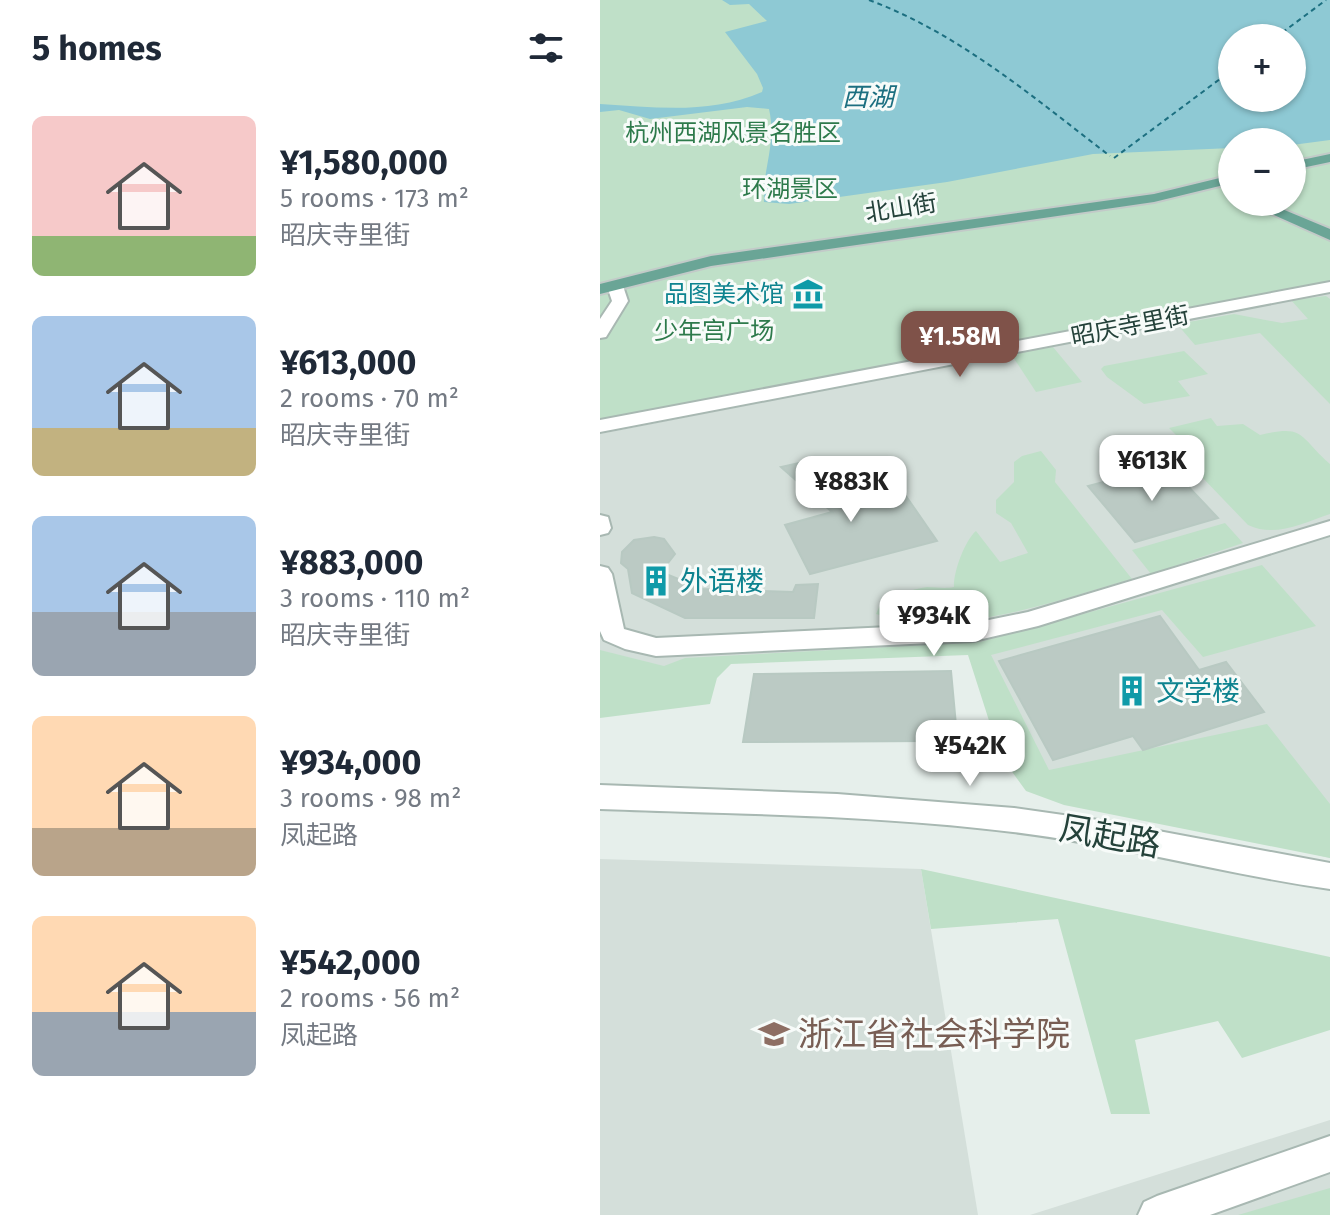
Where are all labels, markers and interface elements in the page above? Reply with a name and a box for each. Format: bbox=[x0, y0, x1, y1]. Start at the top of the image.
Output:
map controls bbox=[1218, 24, 1306, 216]
button: + bbox=[1218, 24, 1306, 112]
icon: filters bbox=[524, 26, 568, 70]
text: 5 homes bbox=[32, 28, 162, 69]
water label: 西湖 bbox=[842, 82, 898, 113]
park label: 杭州西湖风景名胜区 bbox=[625, 119, 841, 147]
button: − bbox=[1218, 128, 1306, 216]
text: ¥1,580,000 bbox=[280, 142, 448, 183]
icon: home bbox=[96, 148, 192, 244]
park label: 环湖景区 bbox=[742, 175, 838, 203]
text: 5 rooms · 173 m² bbox=[280, 183, 469, 214]
street label: 北山街 bbox=[863, 189, 939, 227]
text: 昭庆寺里街 bbox=[280, 220, 410, 251]
museum icon: 品图美术馆 bbox=[791, 277, 825, 311]
place label: 品图美术馆 bbox=[664, 280, 784, 308]
street label: 昭庆寺里街 bbox=[1068, 301, 1192, 351]
pin: ¥1.58M bbox=[895, 311, 1025, 379]
park label: 少年宫广场 bbox=[654, 317, 774, 345]
text: ¥1.58M bbox=[919, 321, 1001, 352]
text: ¥613,000 bbox=[280, 342, 416, 383]
icon: home bbox=[96, 348, 192, 444]
text: 2 rooms · 70 m² bbox=[280, 383, 459, 414]
text: 昭庆寺里街 bbox=[280, 420, 410, 451]
pin: ¥613K bbox=[1096, 435, 1208, 503]
text: ¥613K bbox=[1117, 445, 1187, 476]
pin: ¥883K bbox=[795, 456, 907, 524]
text: ¥883K bbox=[814, 466, 888, 497]
text: ¥883,000 bbox=[280, 542, 424, 583]
icon: home bbox=[96, 548, 192, 644]
building icon: 外语楼 bbox=[639, 564, 673, 598]
place label: 外语楼 bbox=[680, 565, 764, 598]
text: 3 rooms · 110 m² bbox=[280, 583, 470, 614]
pin: ¥934K bbox=[878, 590, 990, 658]
text: ¥934K bbox=[897, 600, 971, 631]
text: 昭庆寺里街 bbox=[280, 620, 410, 651]
building icon: 文学楼 bbox=[1115, 674, 1149, 708]
place label: 文学楼 bbox=[1156, 675, 1240, 708]
pin: ¥542K bbox=[914, 720, 1026, 788]
text: ¥542K bbox=[934, 730, 1006, 761]
text: ¥934,000 bbox=[280, 742, 421, 783]
icon: home bbox=[96, 748, 192, 844]
text: 3 rooms · 98 m² bbox=[280, 783, 461, 814]
street label: 凤起路 bbox=[1056, 807, 1164, 866]
text: 凤起路 bbox=[280, 820, 358, 851]
text: ¥542,000 bbox=[280, 942, 421, 983]
icon: home bbox=[96, 948, 192, 1044]
text: 2 rooms · 56 m² bbox=[280, 983, 460, 1014]
place label: 浙江省社会科学院 bbox=[798, 1014, 1070, 1055]
school or university icon: 浙江省社会科学院 bbox=[757, 1017, 791, 1051]
text: 凤起路 bbox=[280, 1020, 358, 1051]

